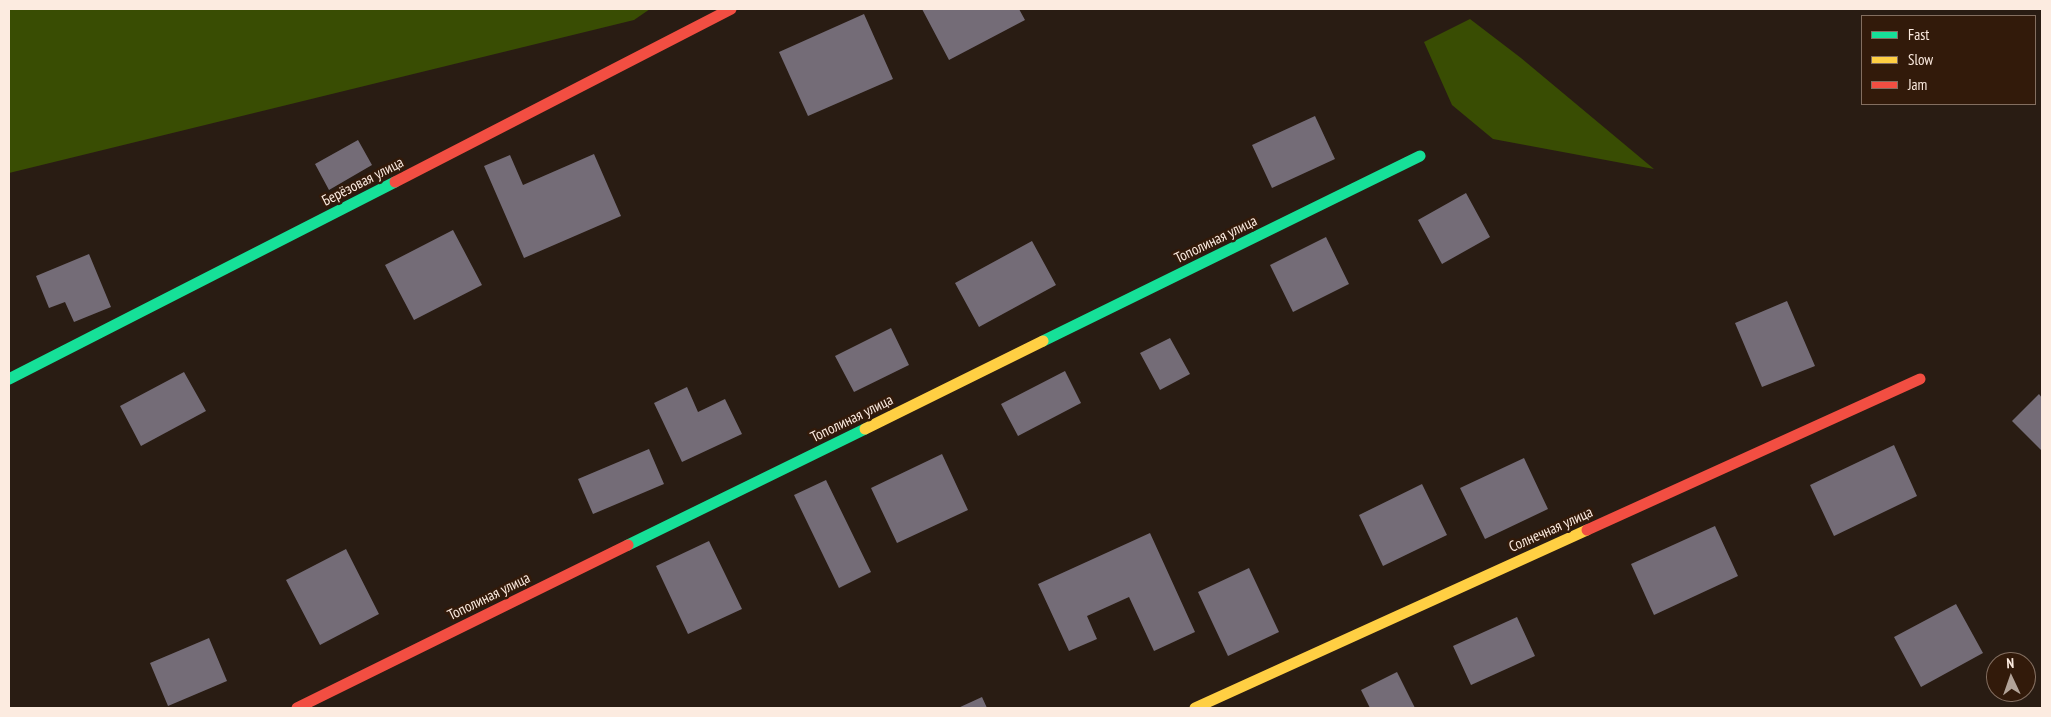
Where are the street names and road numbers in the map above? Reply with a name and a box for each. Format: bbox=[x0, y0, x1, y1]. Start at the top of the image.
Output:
street label: Берёзовая улица bbox=[319, 154, 407, 210]
street label: Тополиная улица bbox=[1172, 212, 1260, 268]
street label: Тополиная улица bbox=[808, 391, 896, 447]
street label: Солнечная улица bbox=[1506, 503, 1596, 557]
street label: Тополиная улица bbox=[445, 569, 533, 625]

